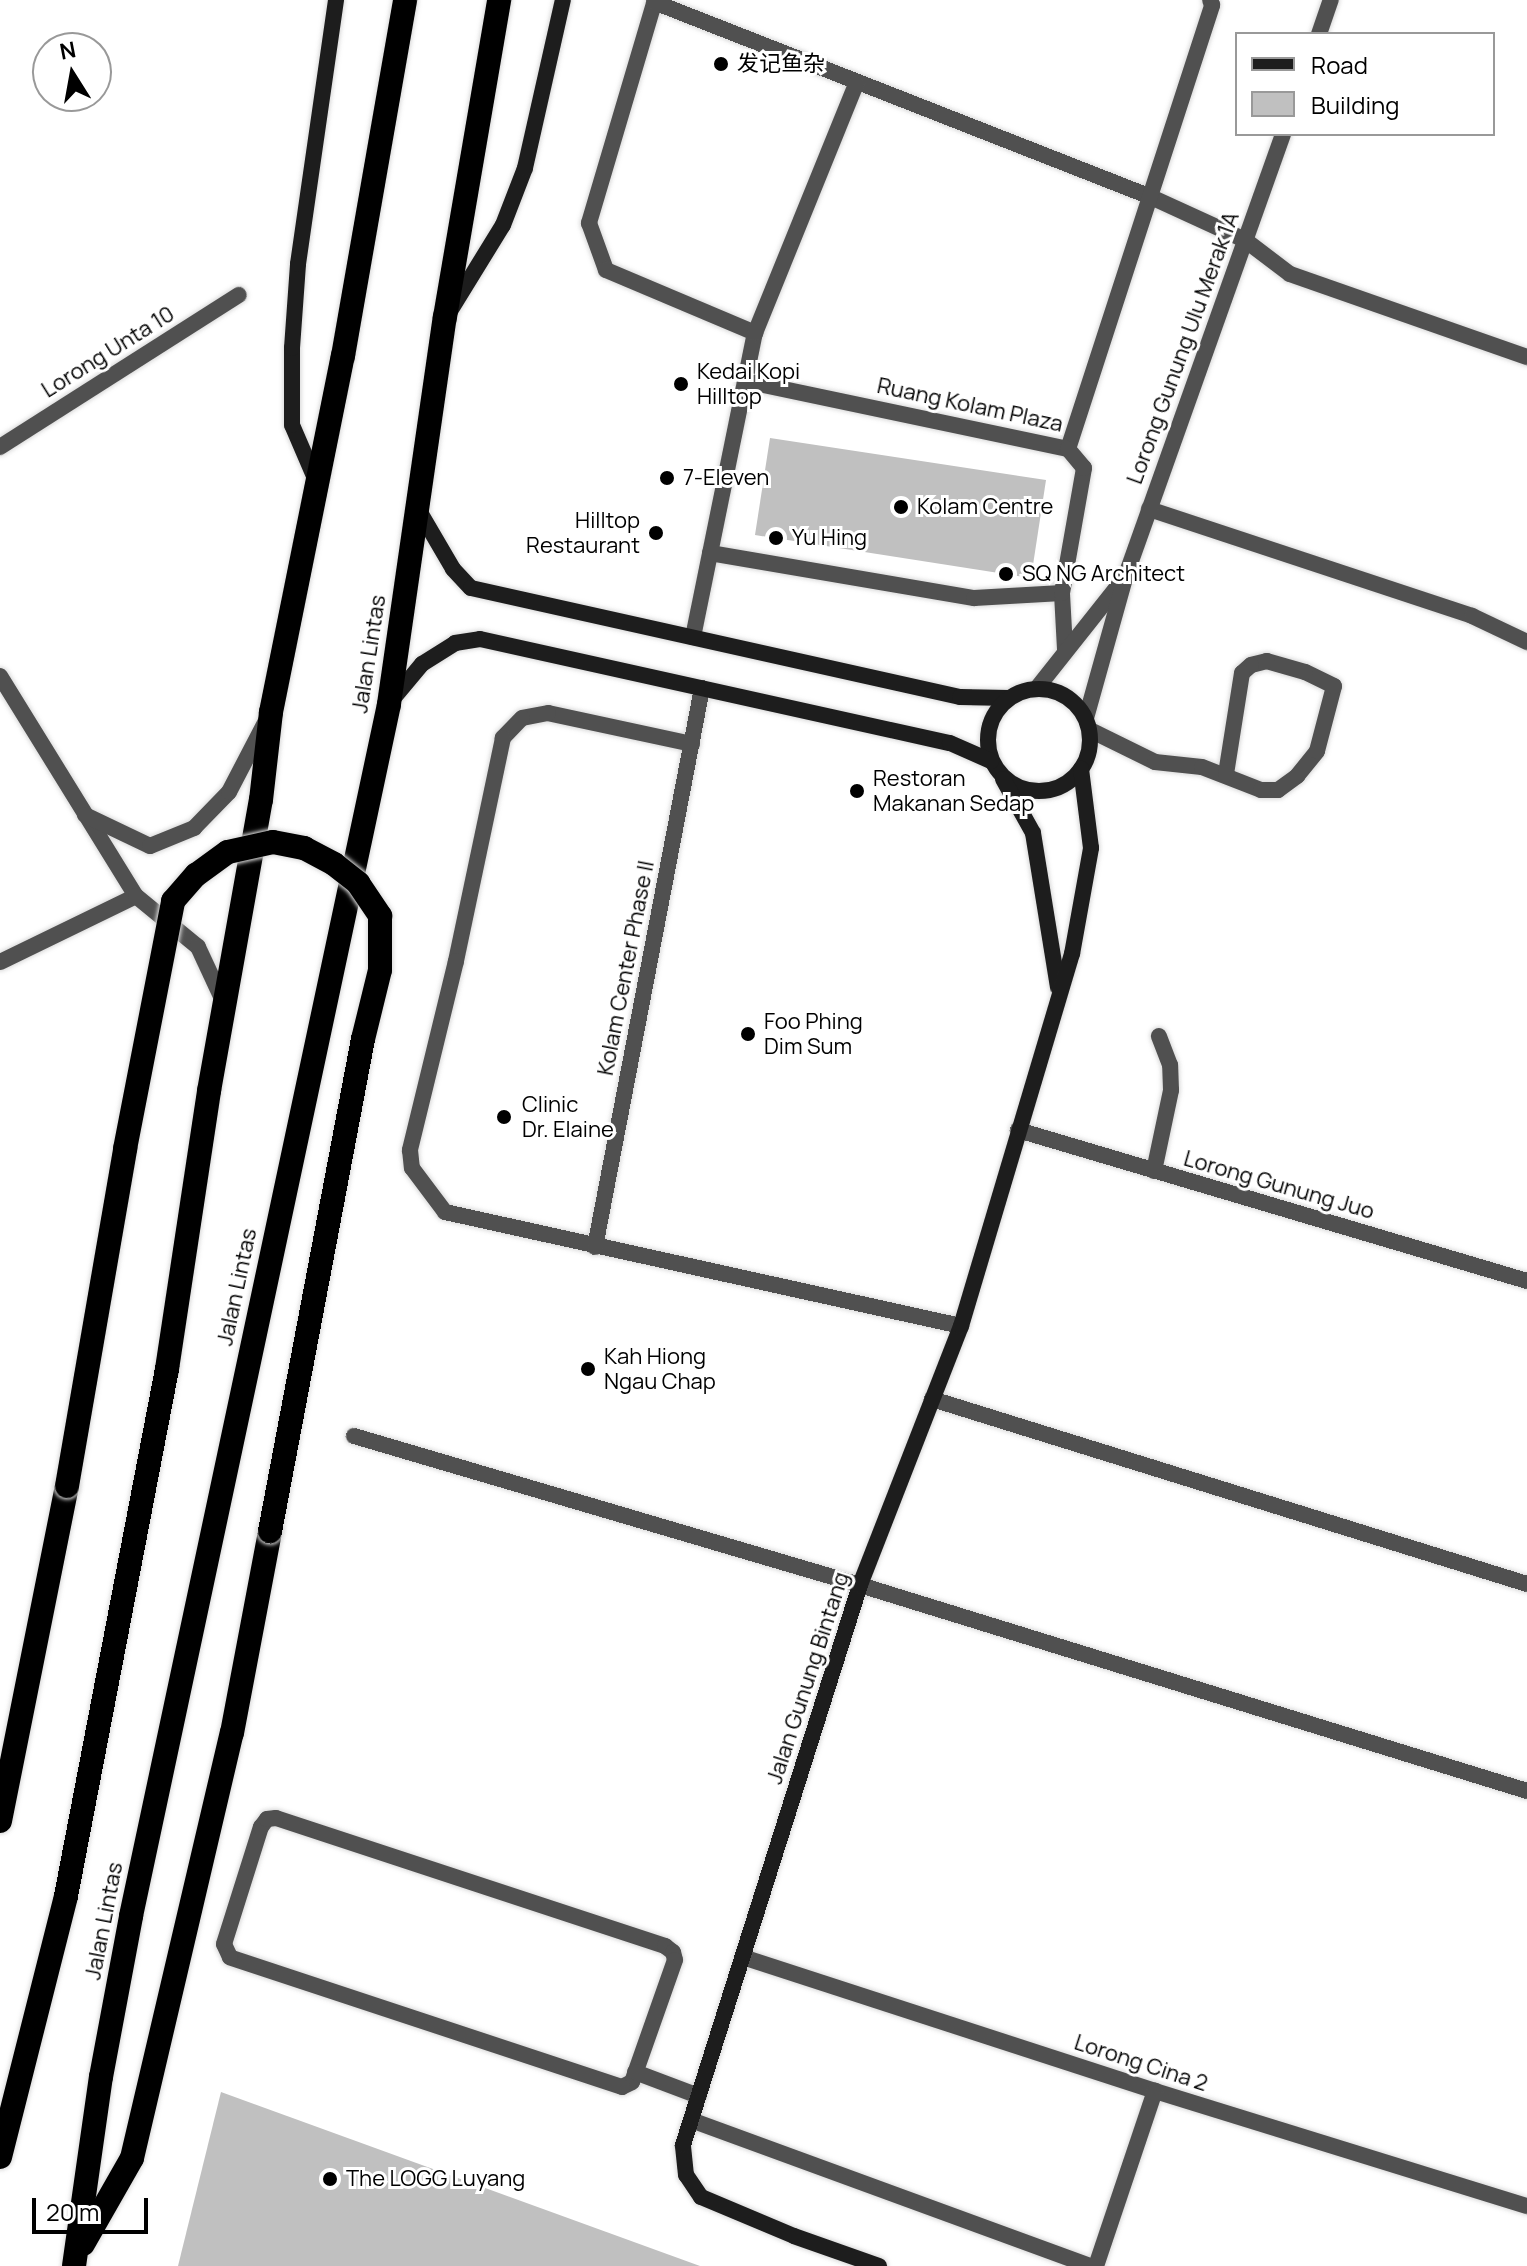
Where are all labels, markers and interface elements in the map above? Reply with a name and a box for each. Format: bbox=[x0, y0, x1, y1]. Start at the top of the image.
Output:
north arrow bbox=[32, 32, 112, 112]
legend bbox=[1235, 32, 1495, 136]
text: N bbox=[57, 34, 78, 67]
text: Road bbox=[1311, 48, 1368, 81]
place label: 发记鱼杂 bbox=[737, 51, 825, 77]
marker: 发记鱼杂 bbox=[712, 55, 730, 73]
text: Building bbox=[1311, 88, 1399, 121]
street label: Lorong Gunung Ulu Merak 1A bbox=[1121, 208, 1245, 488]
street label: Lorong Unta 10 bbox=[37, 301, 179, 403]
place label: Kedai Kopi Hilltop bbox=[697, 358, 800, 410]
street label: Ruang Kolam Plaza bbox=[875, 372, 1065, 438]
marker: Kedai Kopi Hilltop bbox=[672, 375, 690, 393]
place label: 7-Eleven bbox=[683, 465, 769, 491]
marker: 7-Eleven bbox=[658, 469, 676, 487]
place label: Kolam Centre bbox=[917, 494, 1053, 520]
marker: Kolam Centre bbox=[892, 498, 910, 516]
place label: Hilltop Restaurant bbox=[526, 507, 640, 558]
marker: Hilltop Restaurant bbox=[647, 524, 665, 542]
place label: Yu Hing bbox=[792, 525, 867, 551]
marker: Yu Hing bbox=[767, 529, 785, 547]
place label: SQ NG Architect bbox=[1022, 561, 1185, 587]
marker: SQ NG Architect bbox=[997, 565, 1015, 583]
street label: Jalan Lintas bbox=[347, 593, 391, 715]
place label: Restoran Makanan Sedap bbox=[873, 765, 1034, 816]
marker: Restoran Makanan Sedap bbox=[848, 782, 866, 800]
street label: Kolam Center Phase II bbox=[592, 858, 660, 1078]
place label: Foo Phing Dim Sum bbox=[764, 1008, 863, 1060]
marker: Foo Phing Dim Sum bbox=[739, 1025, 757, 1043]
place label: Clinic Dr. Elaine bbox=[522, 1091, 614, 1142]
marker: Clinic Dr. Elaine bbox=[493, 1106, 515, 1128]
street label: Lorong Gunung Juo bbox=[1181, 1145, 1377, 1225]
street label: Jalan Lintas bbox=[212, 1226, 262, 1348]
place label: Kah Hiong Ngau Chap bbox=[604, 1343, 716, 1394]
marker: Kah Hiong Ngau Chap bbox=[579, 1360, 597, 1378]
street label: Jalan Gunung Bintang bbox=[761, 1569, 855, 1787]
street label: Jalan Lintas bbox=[80, 1860, 128, 1982]
street label: Lorong Cina 2 bbox=[1071, 2029, 1211, 2097]
place label: The LOGG Luyang bbox=[346, 2166, 525, 2192]
marker: The LOGG Luyang bbox=[321, 2170, 339, 2188]
scale bar bbox=[36, 2182, 152, 2232]
text: 20 m bbox=[46, 2195, 99, 2228]

